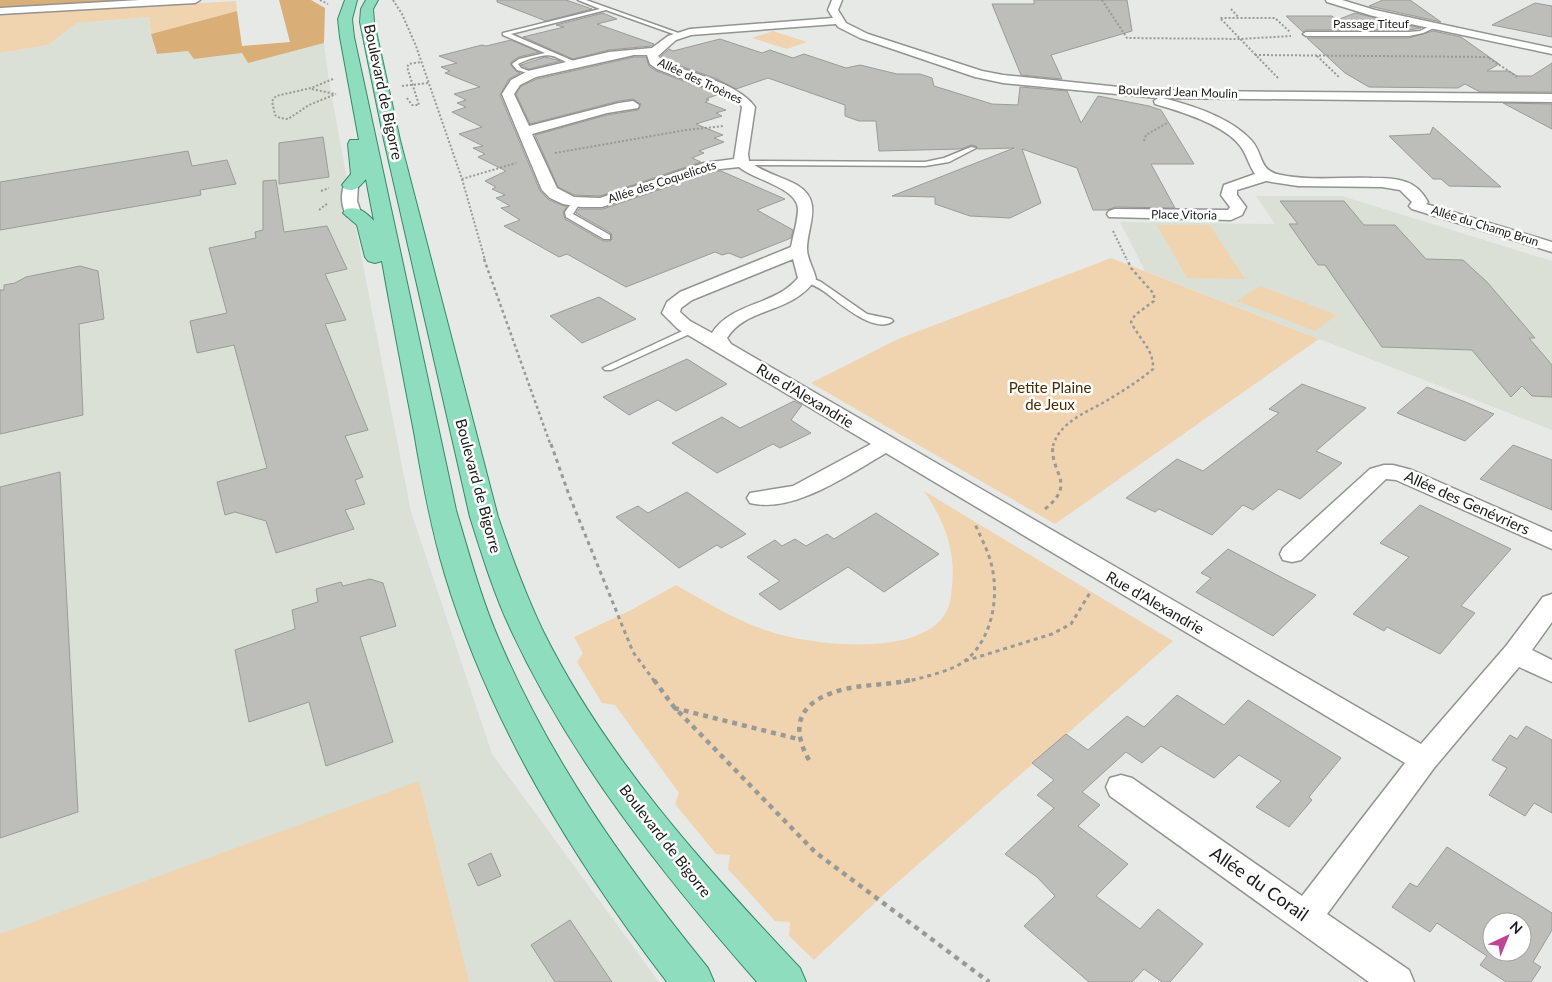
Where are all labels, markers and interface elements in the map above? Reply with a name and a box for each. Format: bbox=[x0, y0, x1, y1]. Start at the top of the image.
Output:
street label: Passage Titeuf bbox=[1333, 16, 1410, 31]
street label: Boulevard de Bigorre bbox=[361, 22, 407, 161]
street label: Allée des Troènes bbox=[655, 54, 745, 107]
street label: Boulevard Jean Moulin bbox=[1118, 82, 1238, 101]
street label: Allée des Coquelicots bbox=[606, 157, 718, 206]
street label: Allée du Champ Brun bbox=[1430, 202, 1541, 249]
street label: Place Vitoria bbox=[1151, 206, 1217, 223]
street label: Rue d'Alexandrie bbox=[754, 359, 857, 431]
park label: Petite Plaine de Jeux bbox=[1009, 378, 1091, 413]
street label: Boulevard de Bigorre bbox=[452, 417, 506, 555]
street label: Allée des Genévriers bbox=[1402, 466, 1533, 538]
street label: Rue d'Alexandrie bbox=[1103, 567, 1208, 637]
street label: Boulevard de Bigorre bbox=[616, 780, 715, 900]
street label: Allée du Corail bbox=[1206, 841, 1313, 925]
north arrow bbox=[1482, 912, 1532, 962]
text: N bbox=[1507, 917, 1526, 937]

